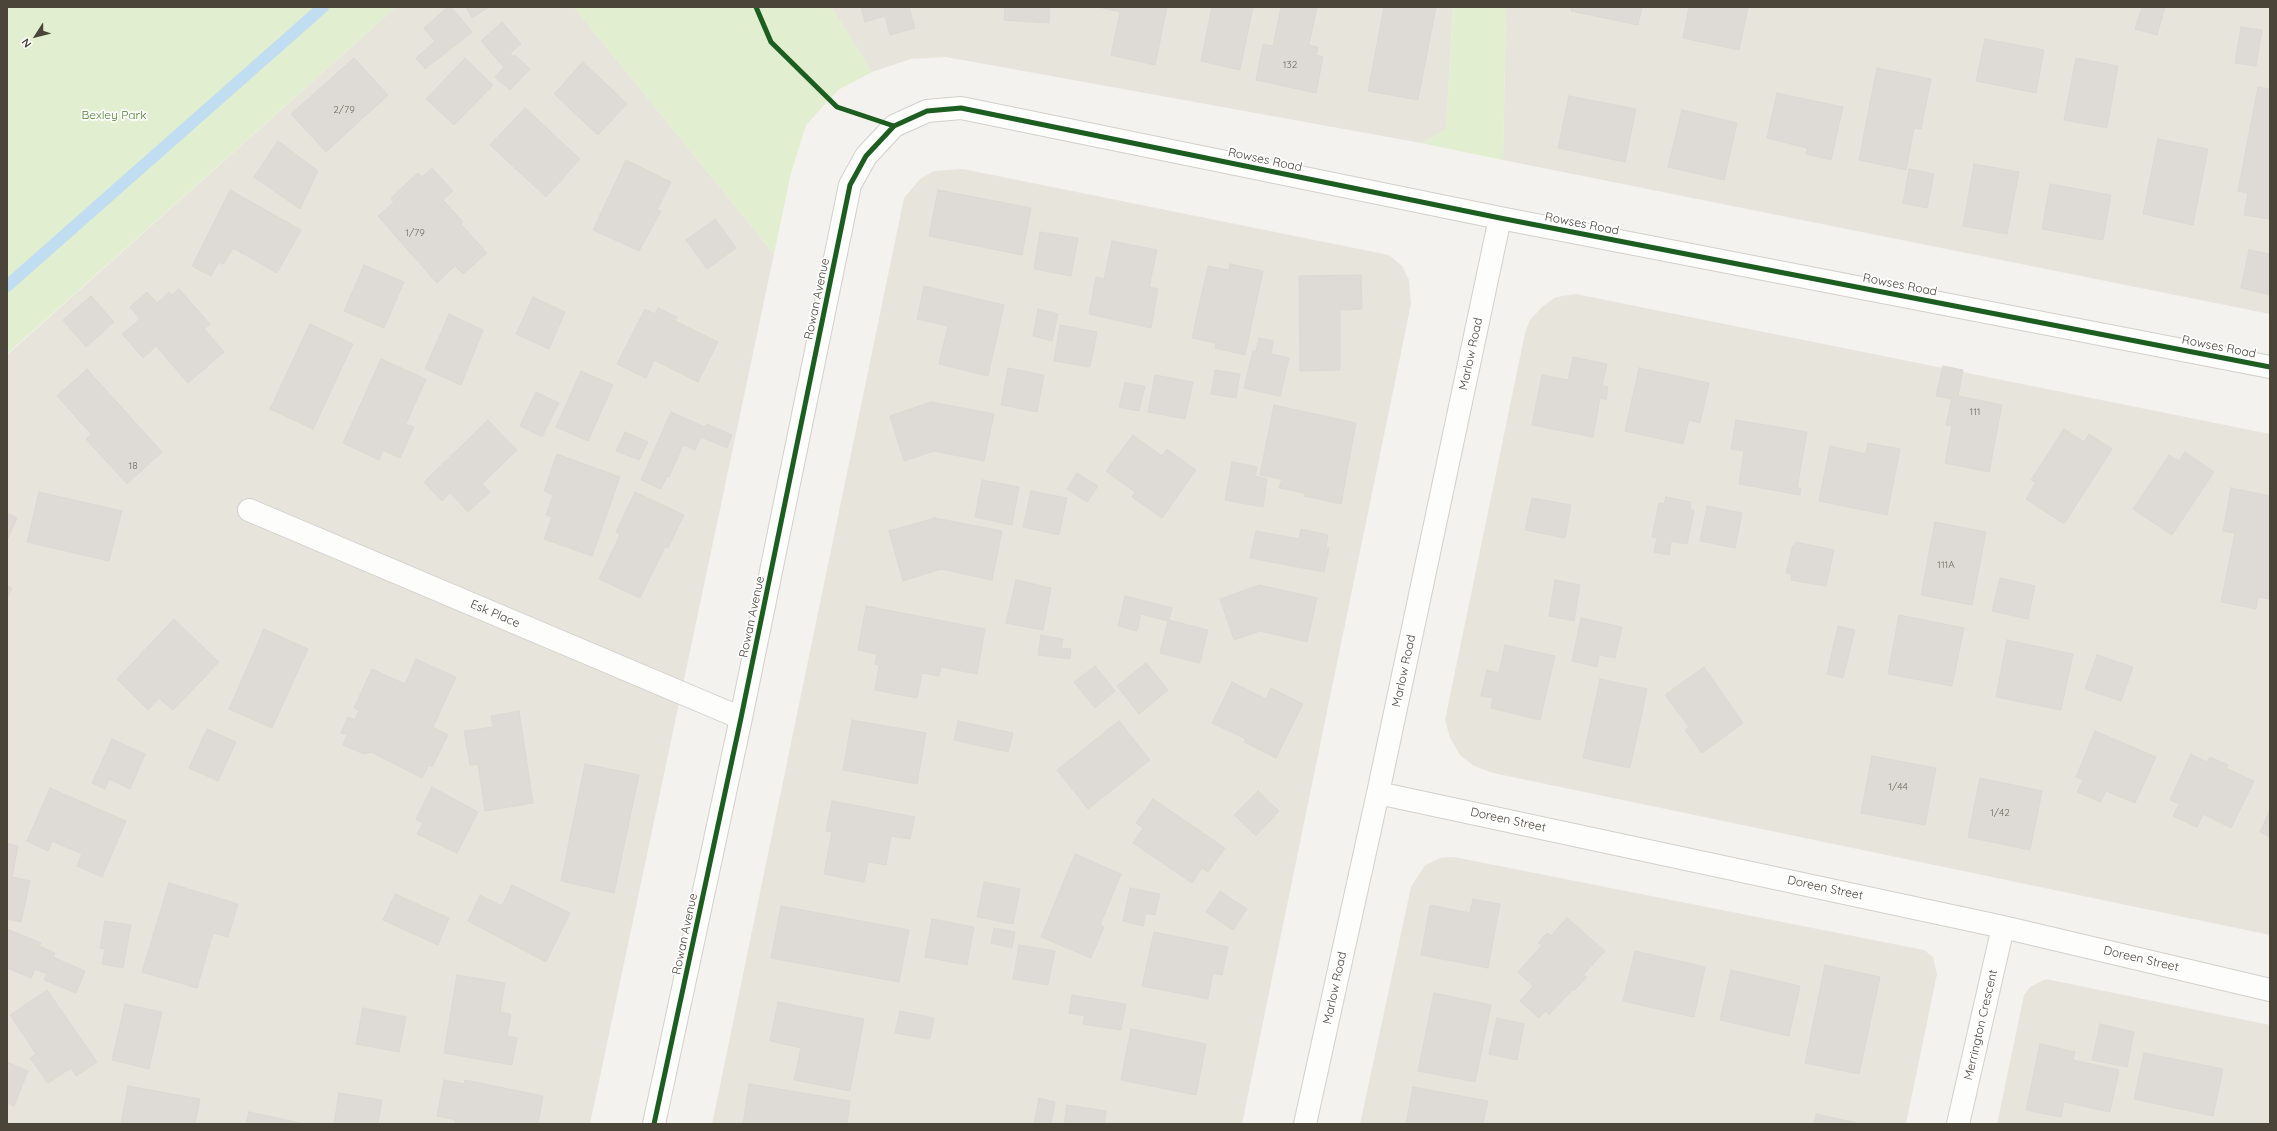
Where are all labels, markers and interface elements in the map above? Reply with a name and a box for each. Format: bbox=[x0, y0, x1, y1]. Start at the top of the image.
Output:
north arrow bbox=[16, 16, 56, 56]
text: N bbox=[18, 36, 34, 50]
house number: 132 bbox=[1283, 59, 1297, 71]
house number: 2/79 bbox=[333, 104, 355, 116]
park label: Bexley Park bbox=[81, 108, 147, 122]
street label: Rowses Road bbox=[1227, 145, 1303, 175]
street label: Rowses Road bbox=[1544, 210, 1620, 238]
house number: 1/79 bbox=[405, 227, 425, 239]
street label: Rowan Avenue bbox=[801, 257, 833, 341]
street label: Rowses Road bbox=[1862, 271, 1938, 299]
street label: Marlow Road bbox=[1456, 316, 1486, 392]
street label: Rowses Road bbox=[2181, 333, 2257, 361]
house number: 111 bbox=[1969, 406, 1981, 418]
house number: 18 bbox=[128, 460, 138, 472]
house number: 111A bbox=[1937, 559, 1955, 571]
street label: Rowan Avenue bbox=[736, 575, 768, 659]
street label: Esk Place bbox=[468, 597, 522, 631]
street label: Marlow Road bbox=[1389, 633, 1419, 709]
house number: 1/44 bbox=[1888, 781, 1908, 793]
street label: Doreen Street bbox=[1469, 805, 1547, 835]
house number: 1/42 bbox=[1990, 807, 2010, 819]
street label: Doreen Street bbox=[1786, 873, 1864, 903]
street label: Rowan Avenue bbox=[669, 892, 701, 976]
street label: Doreen Street bbox=[2102, 943, 2180, 975]
street label: Marlow Road bbox=[1320, 950, 1350, 1026]
street label: Merrington Crescent bbox=[1961, 968, 2001, 1082]

